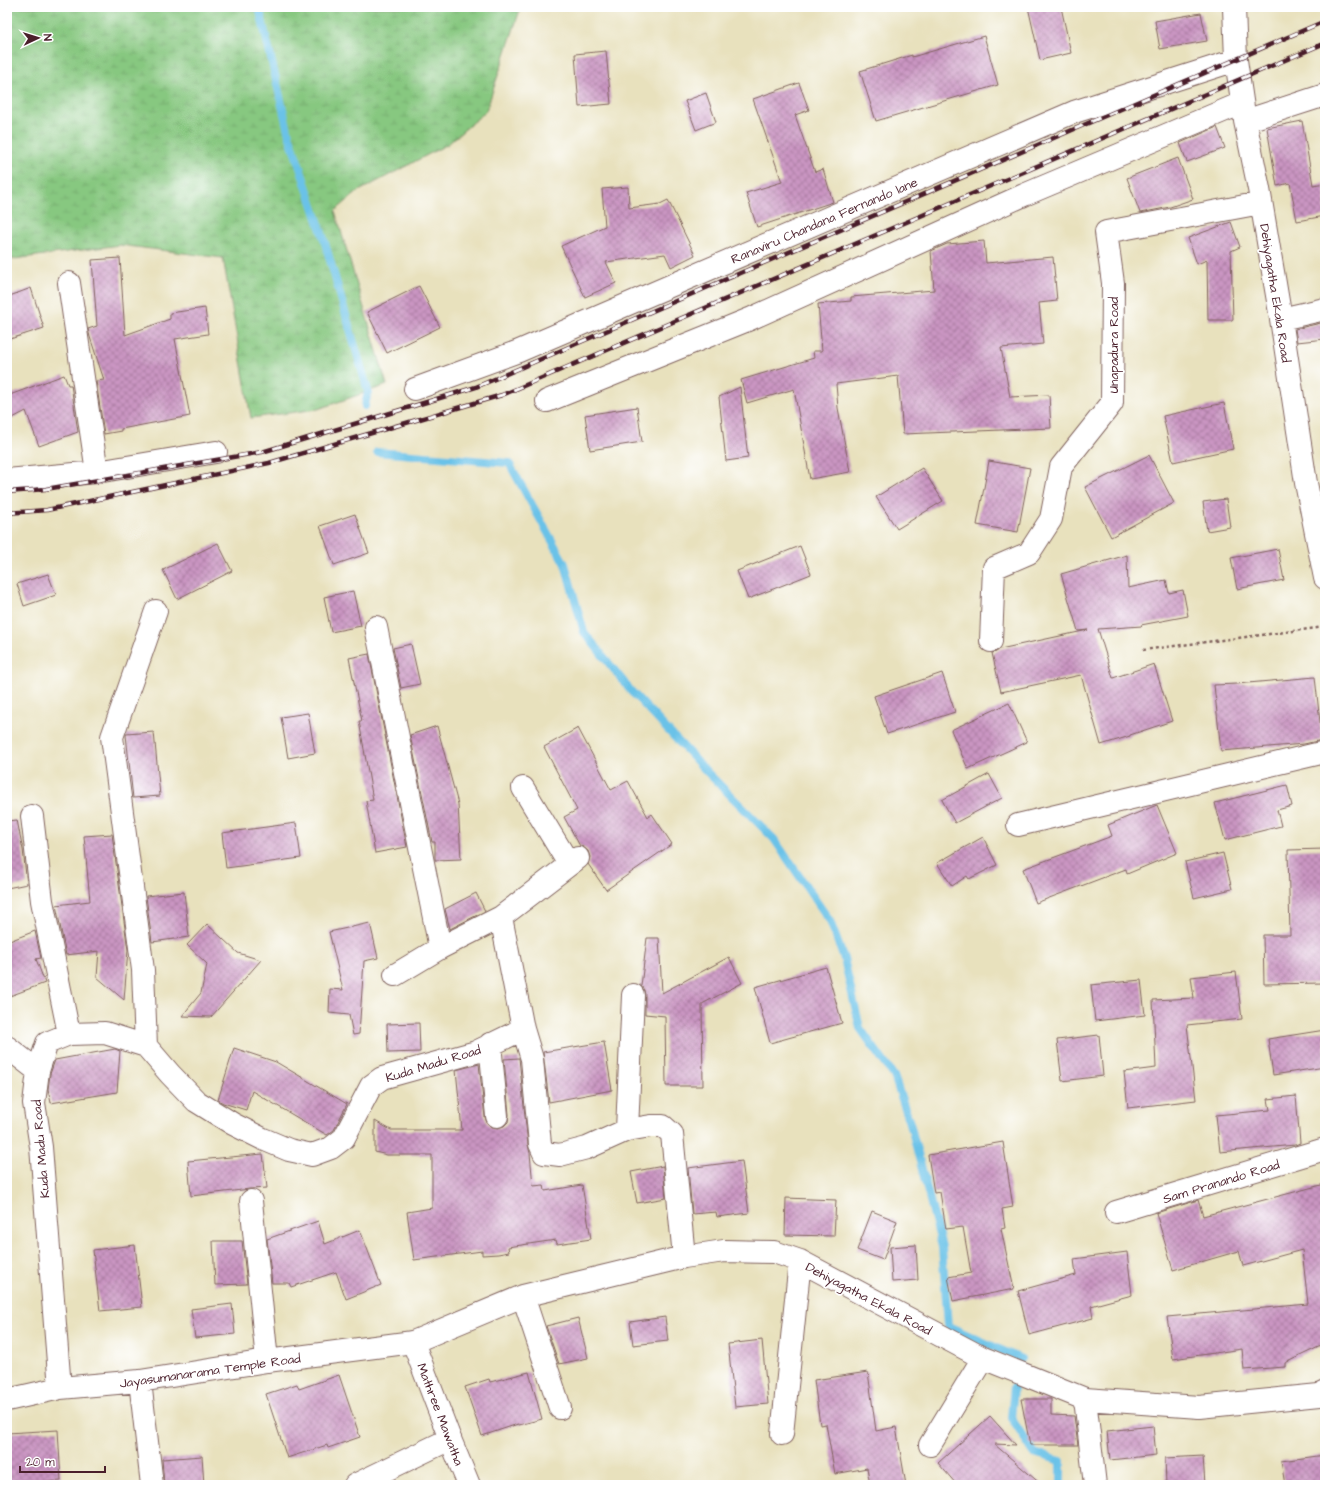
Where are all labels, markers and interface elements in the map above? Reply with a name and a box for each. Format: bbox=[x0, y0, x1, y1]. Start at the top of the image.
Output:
north arrow bbox=[18, 18, 58, 58]
text: N bbox=[40, 33, 55, 41]
street label: Ranaviru Chandana Fernando lane bbox=[728, 173, 921, 269]
street label: Dehiyagatha Ekala Road bbox=[1254, 222, 1295, 364]
street label: Unapadura Road bbox=[1105, 296, 1123, 393]
street label: Kuda Madu Road bbox=[383, 1041, 483, 1087]
street label: Kuda Madu Road bbox=[28, 1099, 54, 1199]
street label: Sam Pranando Road bbox=[1161, 1156, 1282, 1208]
street label: Dehiyagatha Ekala Road bbox=[802, 1258, 935, 1341]
street label: Jayasumanarama Temple Road bbox=[118, 1349, 302, 1394]
street label: Mathree Mawatha bbox=[412, 1361, 468, 1468]
scale bar bbox=[20, 1448, 105, 1474]
text: 20 m bbox=[26, 1454, 55, 1471]

